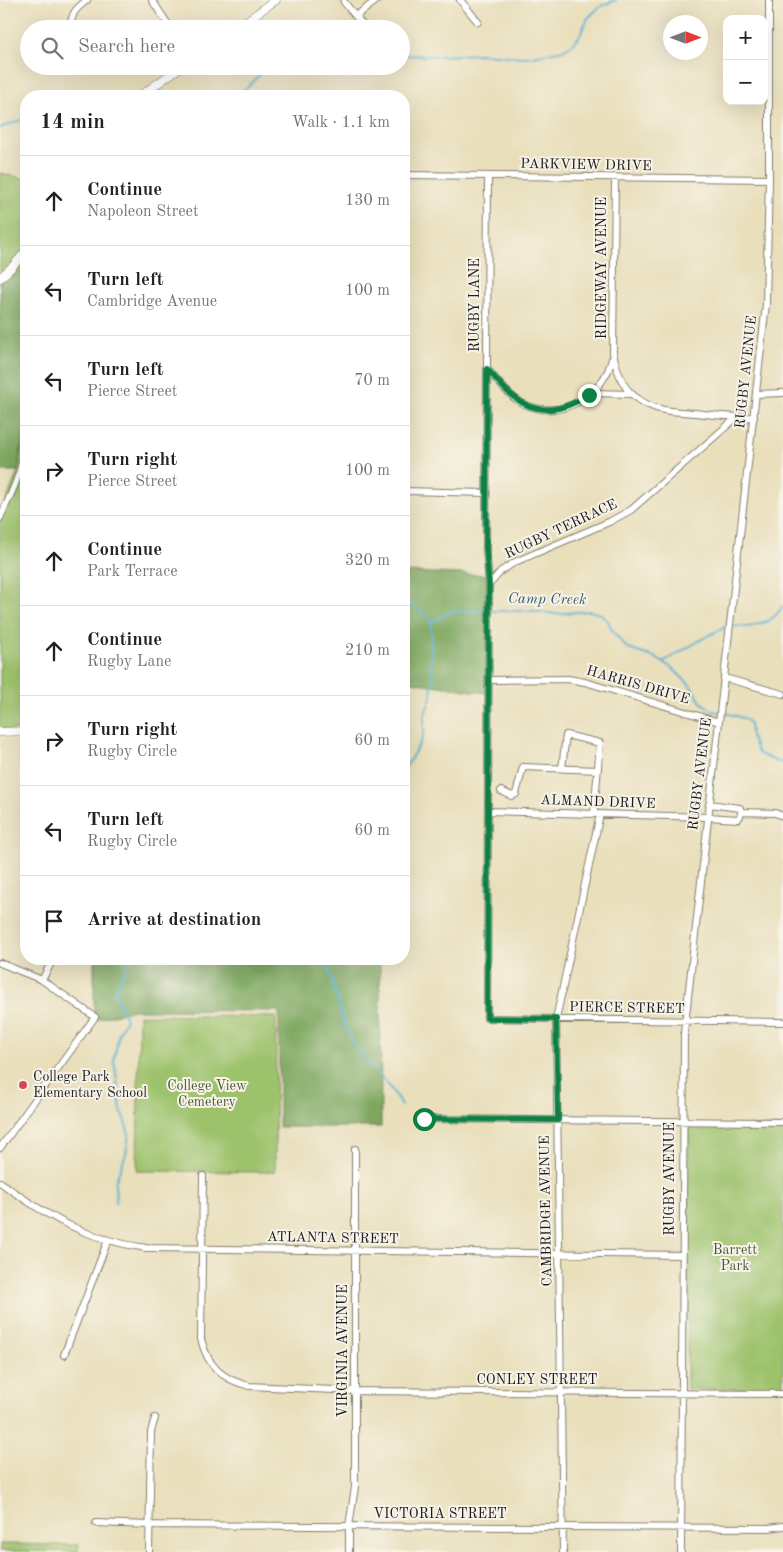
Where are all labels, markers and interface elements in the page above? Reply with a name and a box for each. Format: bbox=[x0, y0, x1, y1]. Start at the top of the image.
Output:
north arrow bbox=[663, 15, 708, 60]
map controls bbox=[723, 15, 768, 105]
button: + bbox=[723, 15, 768, 60]
search box bbox=[20, 20, 410, 75]
icon: search bbox=[38, 34, 66, 62]
text: Search here bbox=[78, 38, 175, 57]
button: − bbox=[723, 60, 768, 105]
text: 14 min bbox=[40, 112, 105, 133]
text: Walk · 1.1 km bbox=[292, 115, 390, 131]
street label: PARKVIEW DRIVE bbox=[520, 157, 652, 173]
text: Continue bbox=[87, 181, 162, 200]
icon: ahead bbox=[40, 187, 68, 215]
text: 130 m bbox=[345, 193, 390, 209]
street label: RIDGEWAY AVENUE bbox=[595, 197, 609, 339]
text: Napoleon Street bbox=[87, 204, 199, 220]
street label: RUGBY LANE bbox=[468, 258, 482, 352]
text: Turn left bbox=[87, 271, 164, 290]
icon: left bbox=[40, 277, 68, 305]
text: 100 m bbox=[345, 283, 390, 299]
text: Cambridge Avenue bbox=[87, 294, 217, 310]
street label: RUGBY AVENUE bbox=[733, 315, 759, 429]
text: Turn left bbox=[87, 361, 164, 380]
icon: left bbox=[40, 367, 68, 395]
text: 70 m bbox=[354, 373, 390, 389]
text: Pierce Street bbox=[87, 384, 177, 400]
route end bbox=[578, 384, 601, 407]
text: Turn right bbox=[87, 451, 177, 470]
icon: right bbox=[40, 457, 68, 485]
text: 100 m bbox=[345, 463, 390, 479]
text: Pierce Street bbox=[87, 474, 177, 490]
street label: RUGBY TERRACE bbox=[503, 497, 619, 561]
text: Continue bbox=[87, 541, 162, 560]
icon: ahead bbox=[40, 547, 68, 575]
text: 320 m bbox=[345, 553, 390, 569]
text: Park Terrace bbox=[87, 564, 178, 580]
water label: Camp Creek bbox=[508, 592, 586, 608]
text: Continue bbox=[87, 631, 162, 650]
icon: ahead bbox=[40, 637, 68, 665]
text: 210 m bbox=[345, 643, 390, 659]
text: Rugby Lane bbox=[87, 654, 171, 670]
street label: HARRIS DRIVE bbox=[585, 664, 691, 706]
street label: RUGBY AVENUE bbox=[686, 717, 714, 831]
text: Turn right bbox=[87, 721, 177, 740]
icon: right bbox=[40, 727, 68, 755]
text: 60 m bbox=[354, 733, 390, 749]
text: Rugby Circle bbox=[87, 744, 177, 760]
street label: ALMAND DRIVE bbox=[540, 793, 656, 811]
text: Turn left bbox=[87, 811, 164, 830]
icon: left bbox=[40, 817, 68, 845]
text: 60 m bbox=[354, 823, 390, 839]
text: Rugby Circle bbox=[87, 834, 177, 850]
icon: arrive bbox=[40, 907, 68, 935]
text: Arrive at destination bbox=[87, 911, 261, 930]
street label: PIERCE STREET bbox=[569, 1000, 685, 1016]
place label: College Park Elementary School bbox=[33, 1070, 147, 1100]
marker: College Park Elementary School bbox=[17, 1079, 29, 1091]
park label: College View Cemetery bbox=[167, 1079, 247, 1109]
route start bbox=[413, 1108, 436, 1131]
street label: RUGBY AVENUE bbox=[663, 1122, 677, 1236]
street label: CAMBRIDGE AVENUE bbox=[538, 1135, 554, 1287]
street label: ATLANTA STREET bbox=[267, 1230, 399, 1246]
park label: Barrett Park bbox=[713, 1243, 757, 1273]
street label: VIRGINIA AVENUE bbox=[336, 1284, 350, 1418]
street label: CONLEY STREET bbox=[476, 1373, 598, 1387]
street label: VICTORIA STREET bbox=[373, 1507, 507, 1521]

